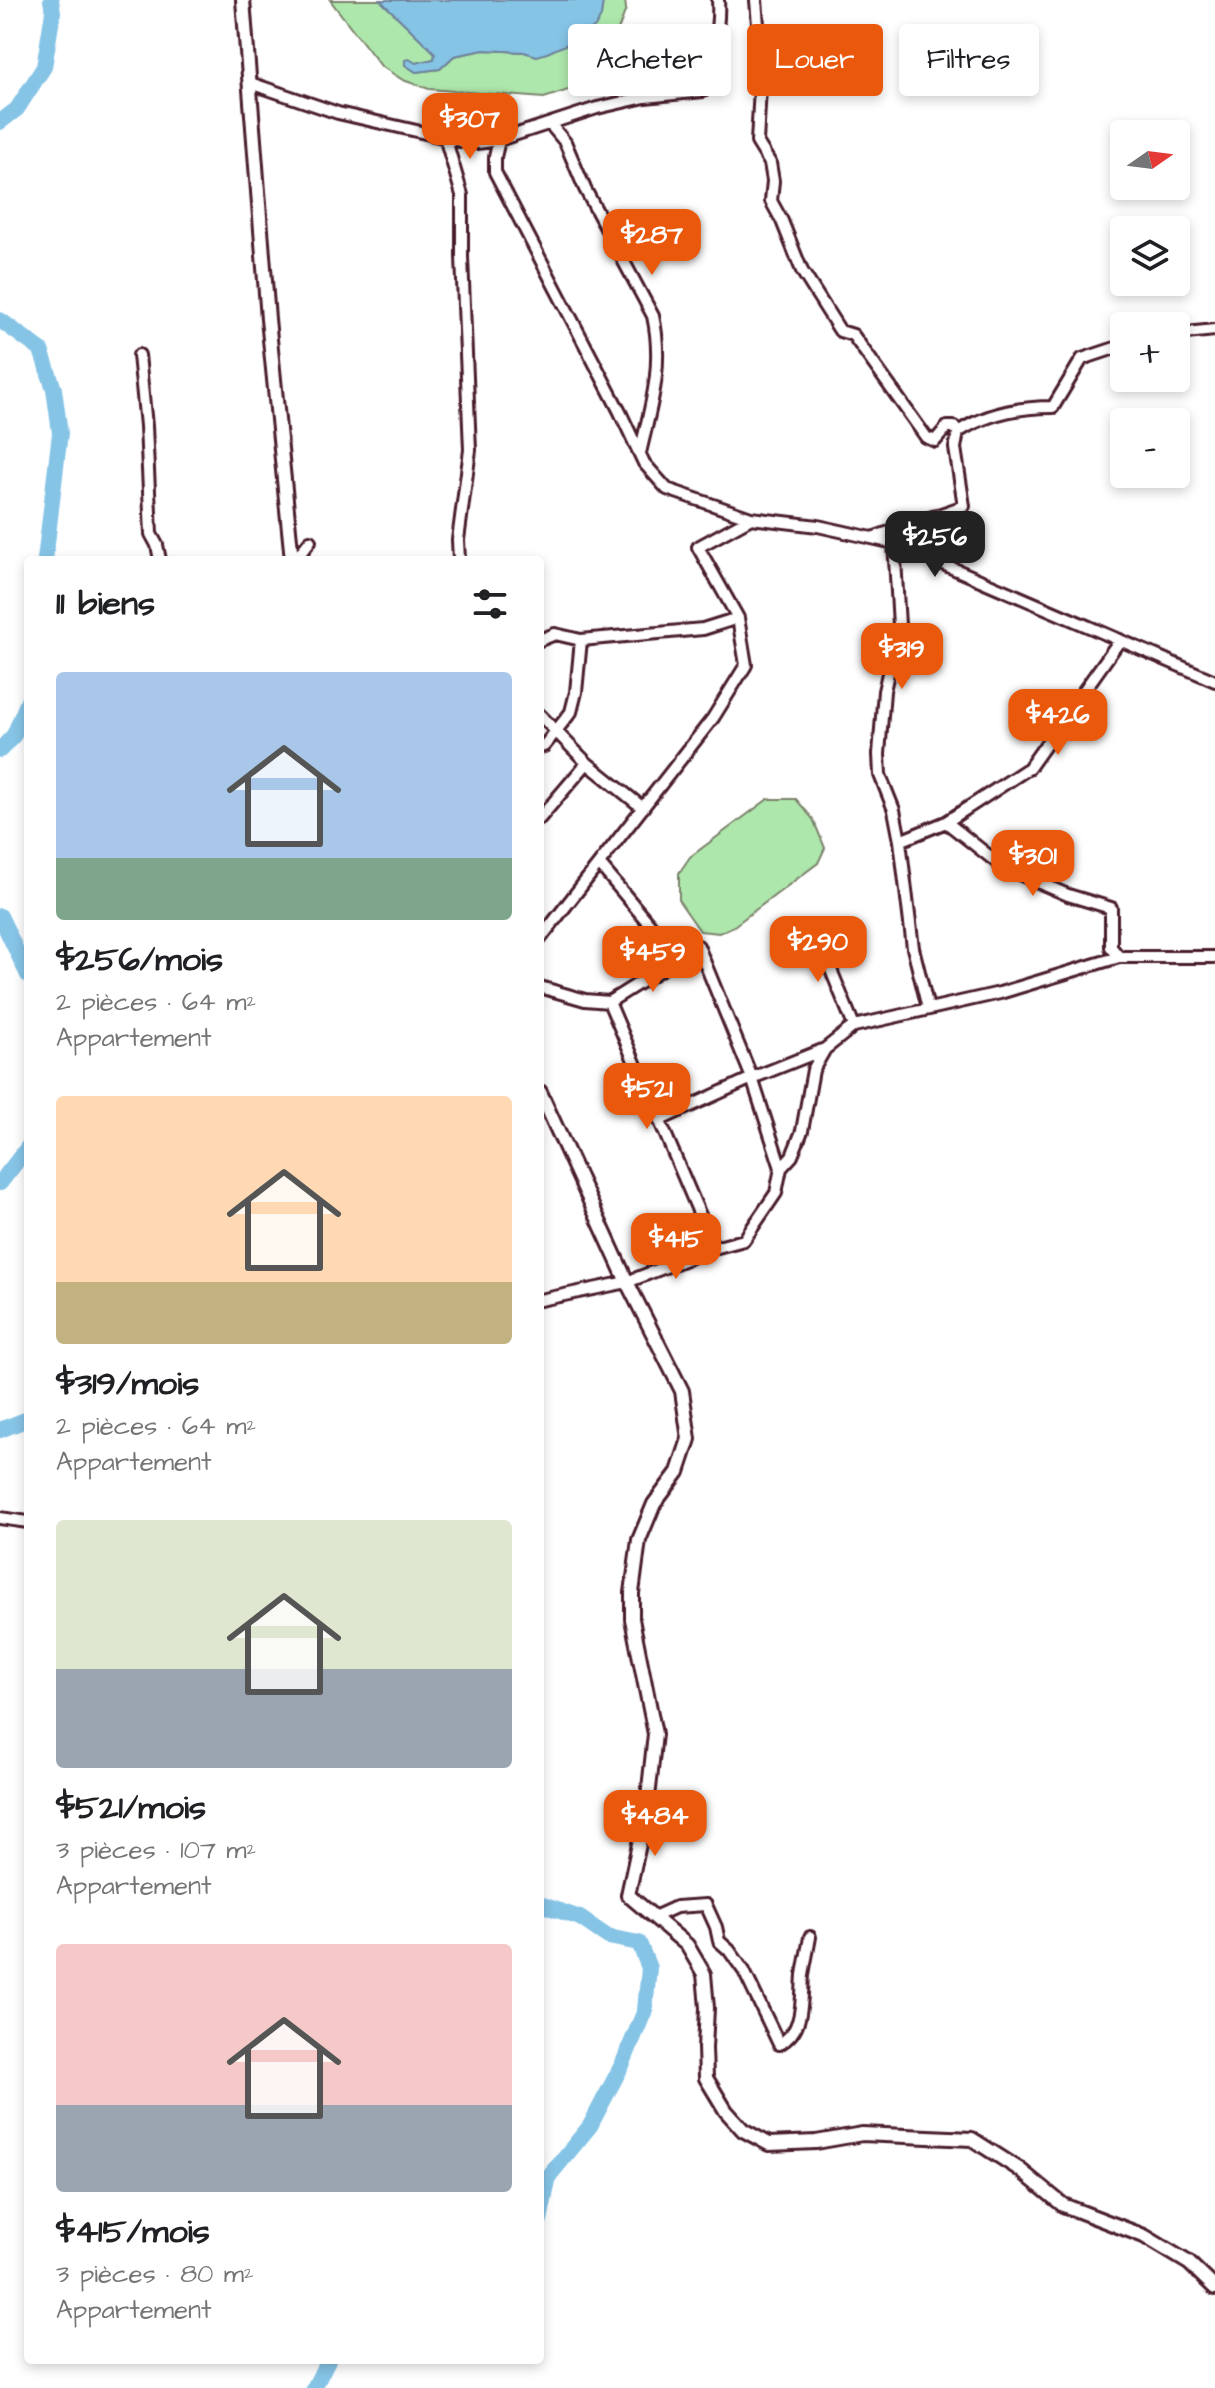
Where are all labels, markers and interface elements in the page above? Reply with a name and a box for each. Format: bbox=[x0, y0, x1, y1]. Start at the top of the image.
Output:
chip: Acheter bbox=[568, 24, 731, 96]
chip: Louer bbox=[747, 24, 883, 96]
chip: Filtres bbox=[899, 24, 1039, 96]
pin: $307 bbox=[423, 93, 517, 161]
text: $307 bbox=[440, 101, 500, 137]
north arrow bbox=[1110, 120, 1190, 200]
map controls bbox=[1110, 120, 1190, 488]
pin: $287 bbox=[605, 209, 699, 277]
button: layers bbox=[1110, 216, 1190, 296]
text: $287 bbox=[621, 217, 683, 253]
button: + bbox=[1110, 312, 1190, 392]
button: − bbox=[1110, 408, 1190, 488]
pin: $256 bbox=[888, 511, 982, 579]
text: $256 bbox=[903, 519, 967, 555]
text: 11 biens bbox=[56, 580, 155, 628]
icon: filters bbox=[468, 582, 512, 626]
pin: $319 bbox=[855, 623, 949, 691]
text: $319 bbox=[879, 631, 925, 667]
pin: $426 bbox=[1011, 689, 1105, 757]
text: $426 bbox=[1026, 697, 1090, 733]
icon: home bbox=[212, 724, 356, 868]
pin: $301 bbox=[986, 830, 1080, 898]
text: $301 bbox=[1009, 838, 1057, 874]
pin: $290 bbox=[771, 916, 865, 984]
text: $290 bbox=[788, 924, 848, 960]
pin: $459 bbox=[606, 926, 700, 994]
text: $459 bbox=[620, 934, 686, 970]
text: $256/mois bbox=[56, 936, 223, 984]
text: 2 pièces · 64 m² bbox=[56, 984, 256, 1020]
text: Appartement bbox=[56, 1020, 212, 1056]
pin: $521 bbox=[600, 1063, 694, 1131]
text: $521 bbox=[621, 1071, 673, 1107]
icon: home bbox=[212, 1148, 356, 1292]
pin: $415 bbox=[629, 1213, 723, 1281]
text: $415 bbox=[649, 1221, 703, 1257]
text: $319/mois bbox=[56, 1360, 199, 1408]
text: 2 pièces · 64 m² bbox=[56, 1408, 256, 1444]
text: Appartement bbox=[56, 1444, 212, 1480]
icon: home bbox=[212, 1572, 356, 1716]
text: $521/mois bbox=[56, 1784, 206, 1832]
pin: $484 bbox=[608, 1790, 702, 1858]
text: $484 bbox=[622, 1798, 688, 1834]
text: 3 pièces · 107 m² bbox=[56, 1832, 256, 1868]
text: Appartement bbox=[56, 1868, 212, 1904]
icon: home bbox=[212, 1996, 356, 2140]
text: $415/mois bbox=[56, 2208, 210, 2256]
text: 3 pièces · 80 m² bbox=[56, 2256, 254, 2292]
text: Appartement bbox=[56, 2292, 212, 2328]

